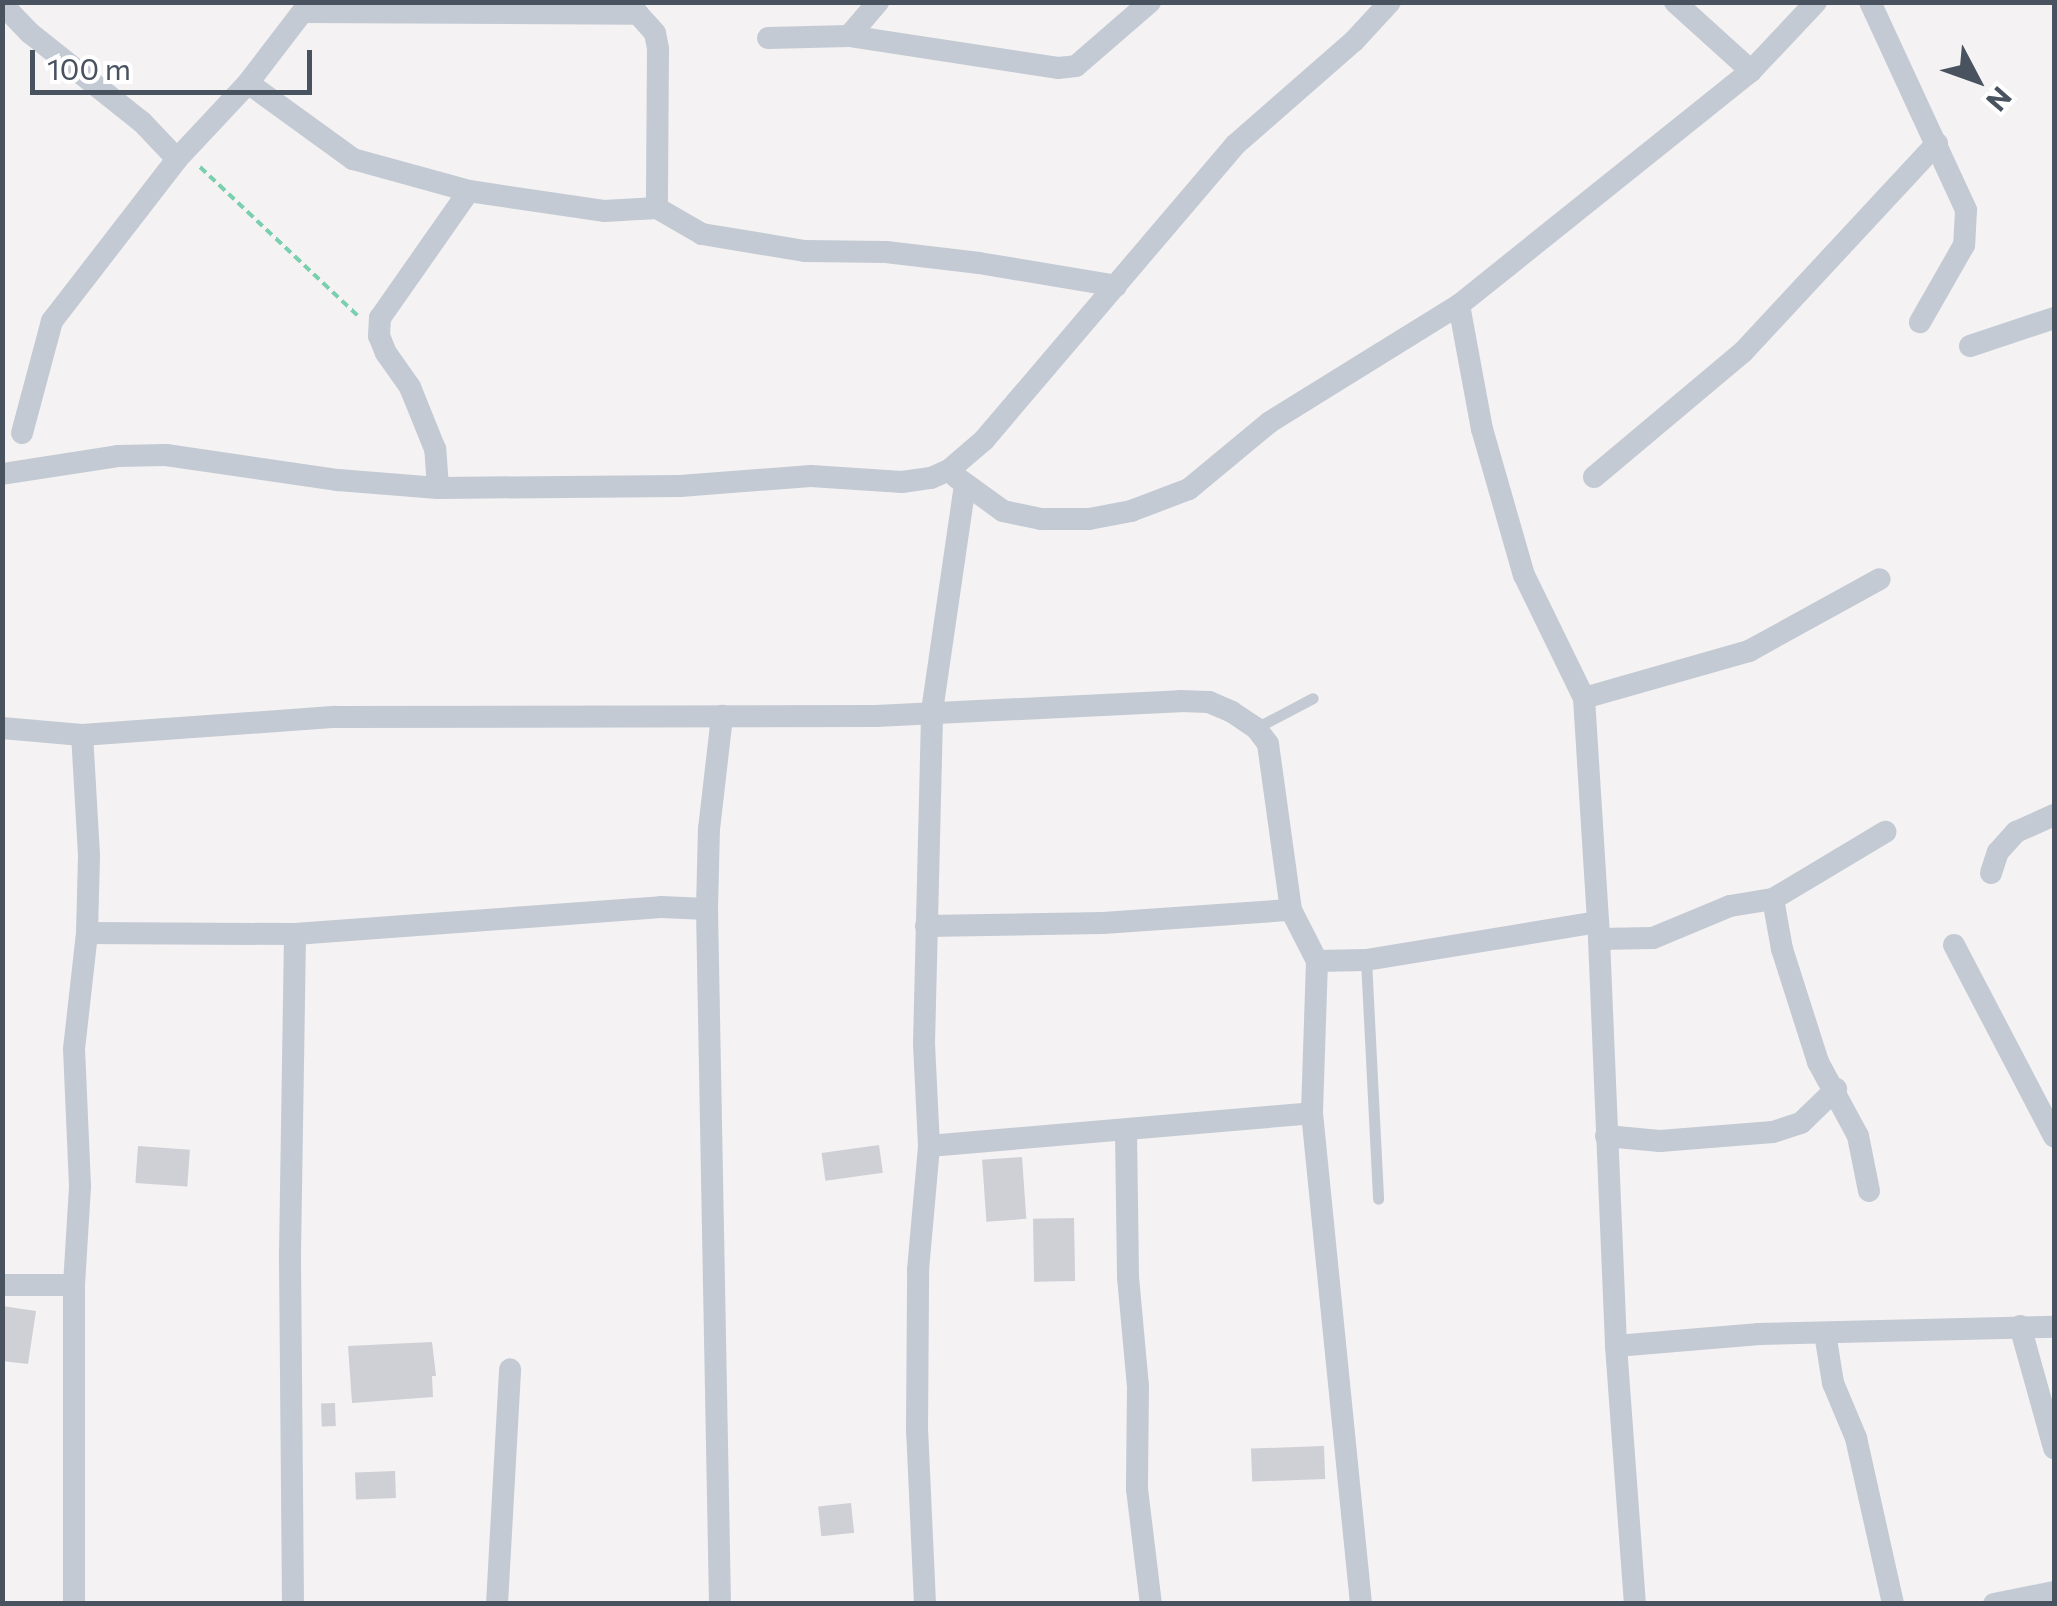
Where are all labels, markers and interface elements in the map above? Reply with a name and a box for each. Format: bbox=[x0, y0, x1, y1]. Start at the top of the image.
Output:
scale bar bbox=[35, 30, 318, 92]
north arrow bbox=[1927, 30, 2027, 130]
text: 100 m bbox=[47, 49, 131, 86]
text: N bbox=[1980, 81, 2019, 119]

